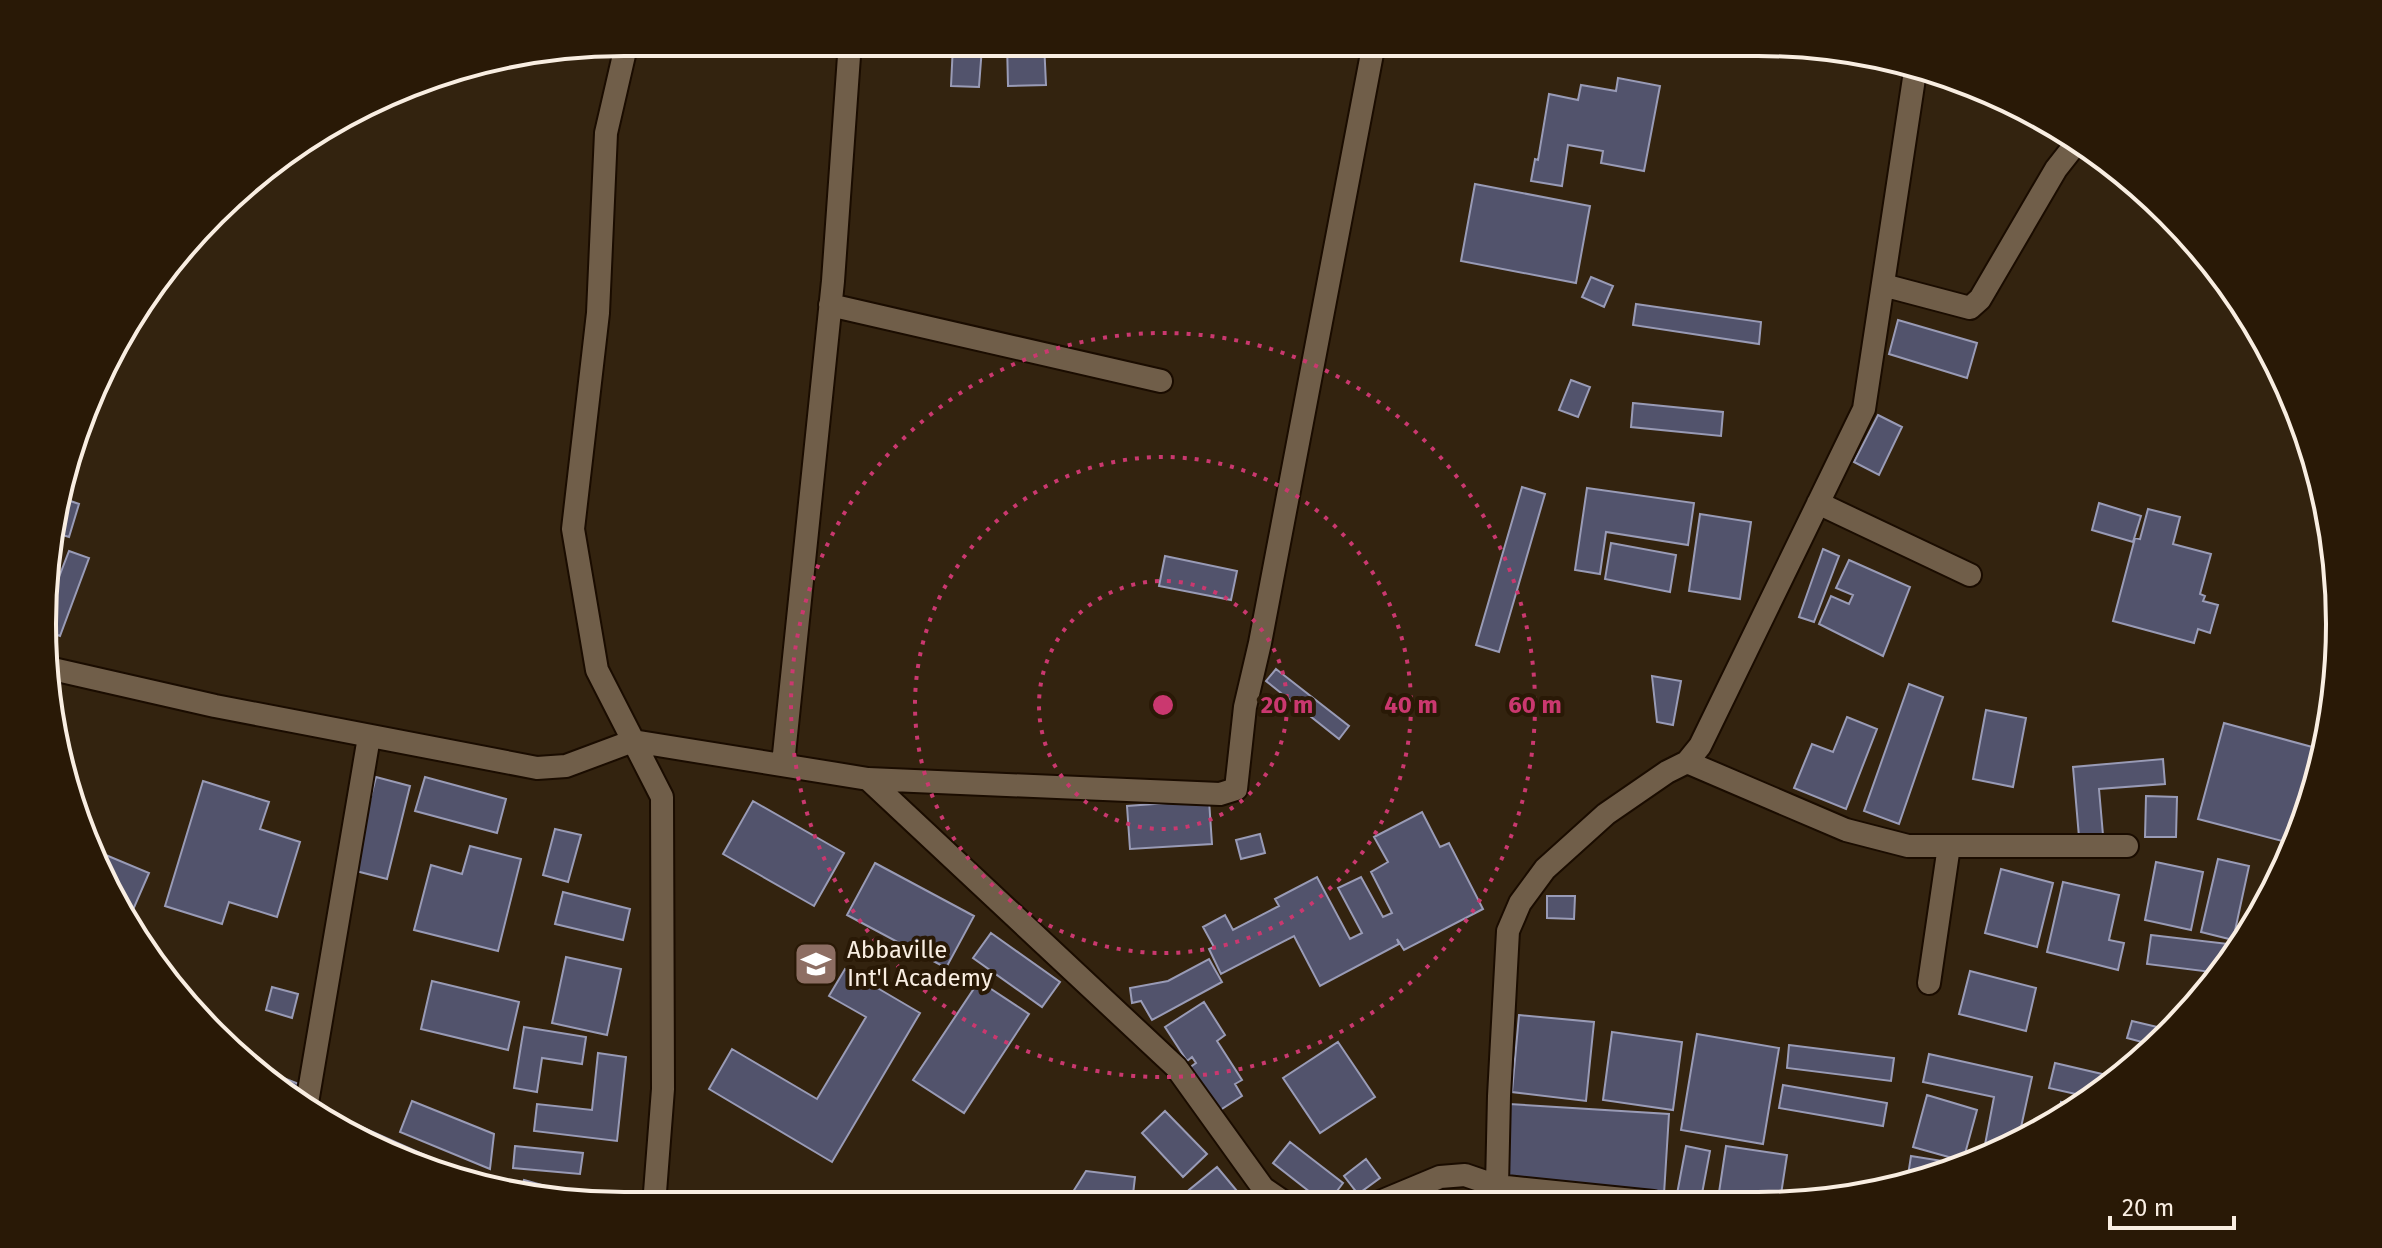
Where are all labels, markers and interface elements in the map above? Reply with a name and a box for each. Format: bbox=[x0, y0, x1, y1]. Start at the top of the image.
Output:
centre of rings bbox=[1149, 691, 1177, 719]
text: 20 m bbox=[1261, 691, 1313, 719]
text: 40 m bbox=[1384, 691, 1438, 719]
text: 60 m bbox=[1508, 691, 1562, 719]
place label: Abbaville Int'l Academy bbox=[847, 936, 993, 992]
school or university icon: Abbaville Int'l Academy bbox=[792, 940, 840, 988]
scale bar bbox=[2110, 1180, 2234, 1230]
text: 20 m bbox=[2122, 1194, 2174, 1222]

